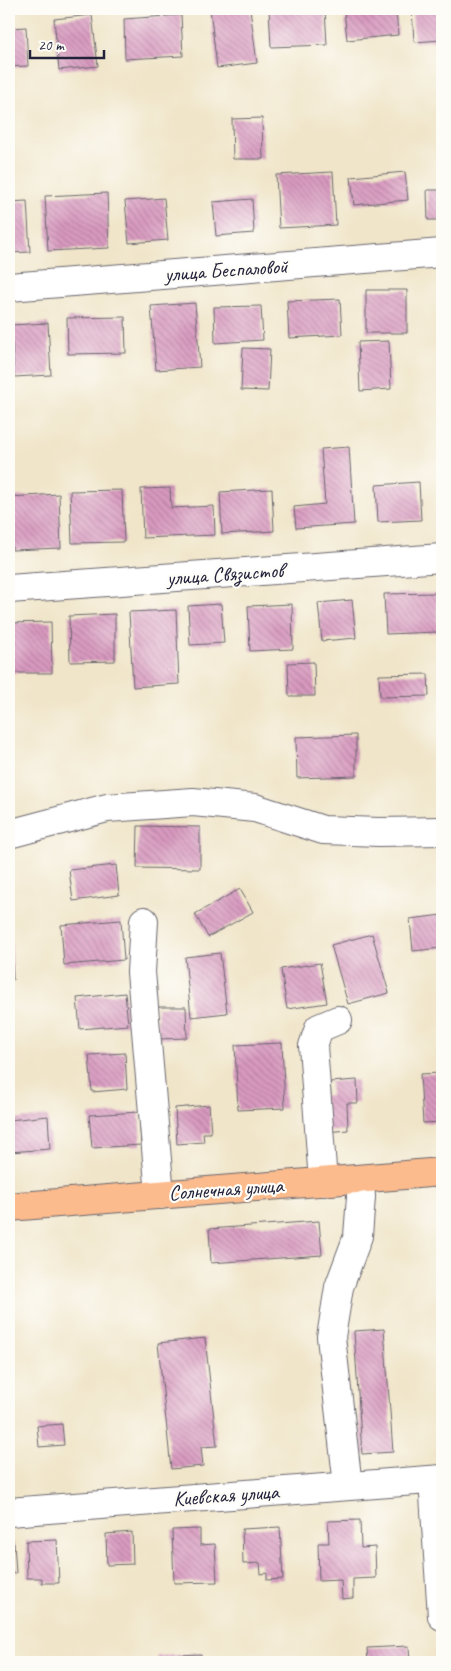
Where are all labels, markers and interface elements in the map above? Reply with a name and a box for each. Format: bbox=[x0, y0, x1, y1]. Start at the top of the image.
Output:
scale bar bbox=[30, 28, 104, 60]
text: 20 m bbox=[38, 36, 65, 55]
street label: улица Беспаловой bbox=[162, 253, 290, 287]
street label: улица Связистов bbox=[164, 557, 289, 592]
street label: Солнечная улица bbox=[168, 1172, 286, 1206]
street label: Киевская улица bbox=[172, 1478, 281, 1512]

